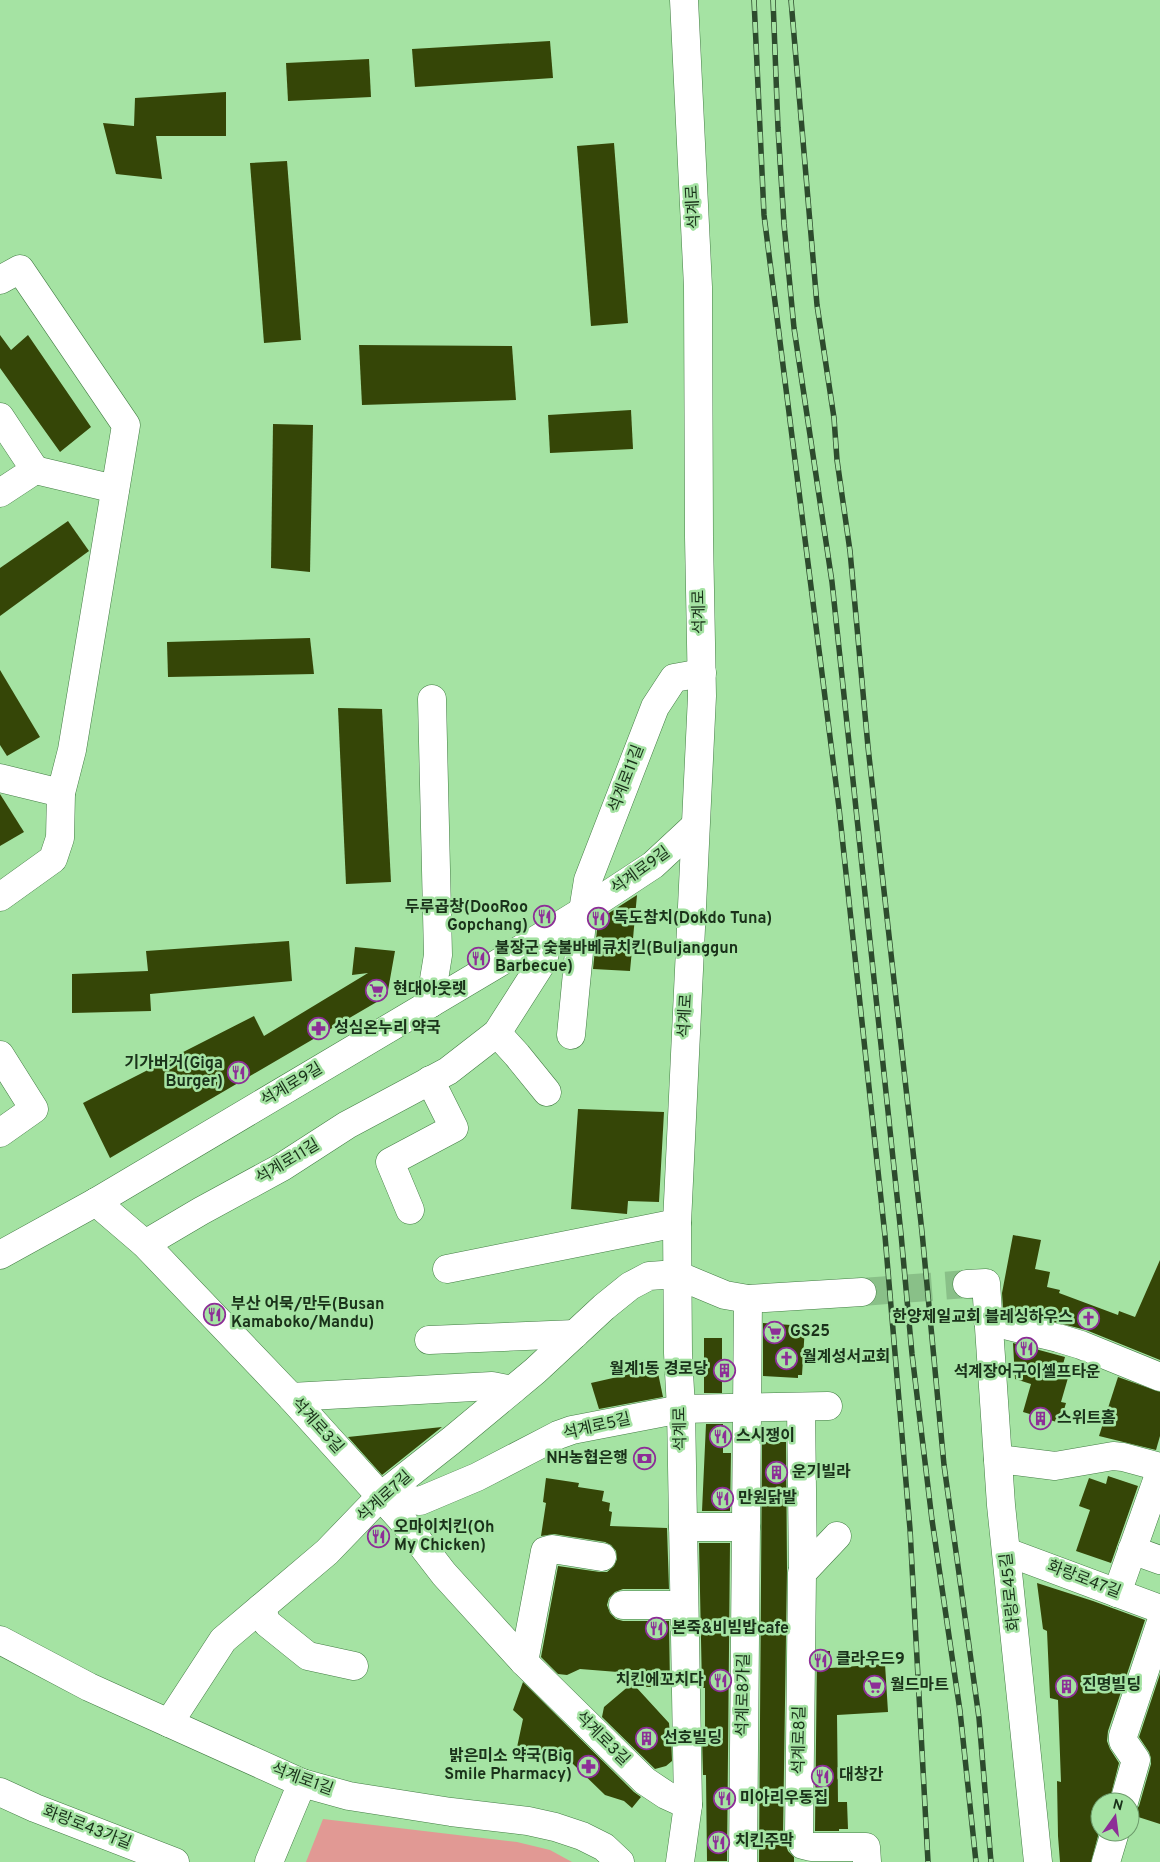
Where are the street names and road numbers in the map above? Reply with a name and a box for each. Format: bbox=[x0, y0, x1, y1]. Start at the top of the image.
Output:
street label: 석계로 bbox=[683, 184, 705, 230]
street label: 석계로 bbox=[690, 589, 710, 634]
street label: 석계로11길 bbox=[605, 742, 649, 816]
street label: 석계로9길 bbox=[607, 843, 675, 899]
street label: 석계로 bbox=[675, 993, 697, 1039]
street label: 석계로9길 bbox=[258, 1059, 326, 1111]
street label: 석계로11길 bbox=[252, 1135, 324, 1189]
street label: 석계로3길 bbox=[287, 1394, 347, 1458]
street label: 석계로 bbox=[671, 1406, 691, 1451]
street label: 석계로5길 bbox=[561, 1410, 633, 1444]
street label: 석계로7길 bbox=[353, 1467, 417, 1527]
street label: 화랑로45길 bbox=[997, 1552, 1025, 1632]
street label: 화랑로47길 bbox=[1044, 1557, 1124, 1603]
street label: 석계로8가길 bbox=[733, 1653, 755, 1737]
street label: 석계로8길 bbox=[789, 1706, 811, 1774]
street label: 석계로3길 bbox=[571, 1708, 633, 1770]
street label: 석계로1길 bbox=[268, 1760, 336, 1800]
street label: 화랑로43가길 bbox=[40, 1802, 134, 1854]

